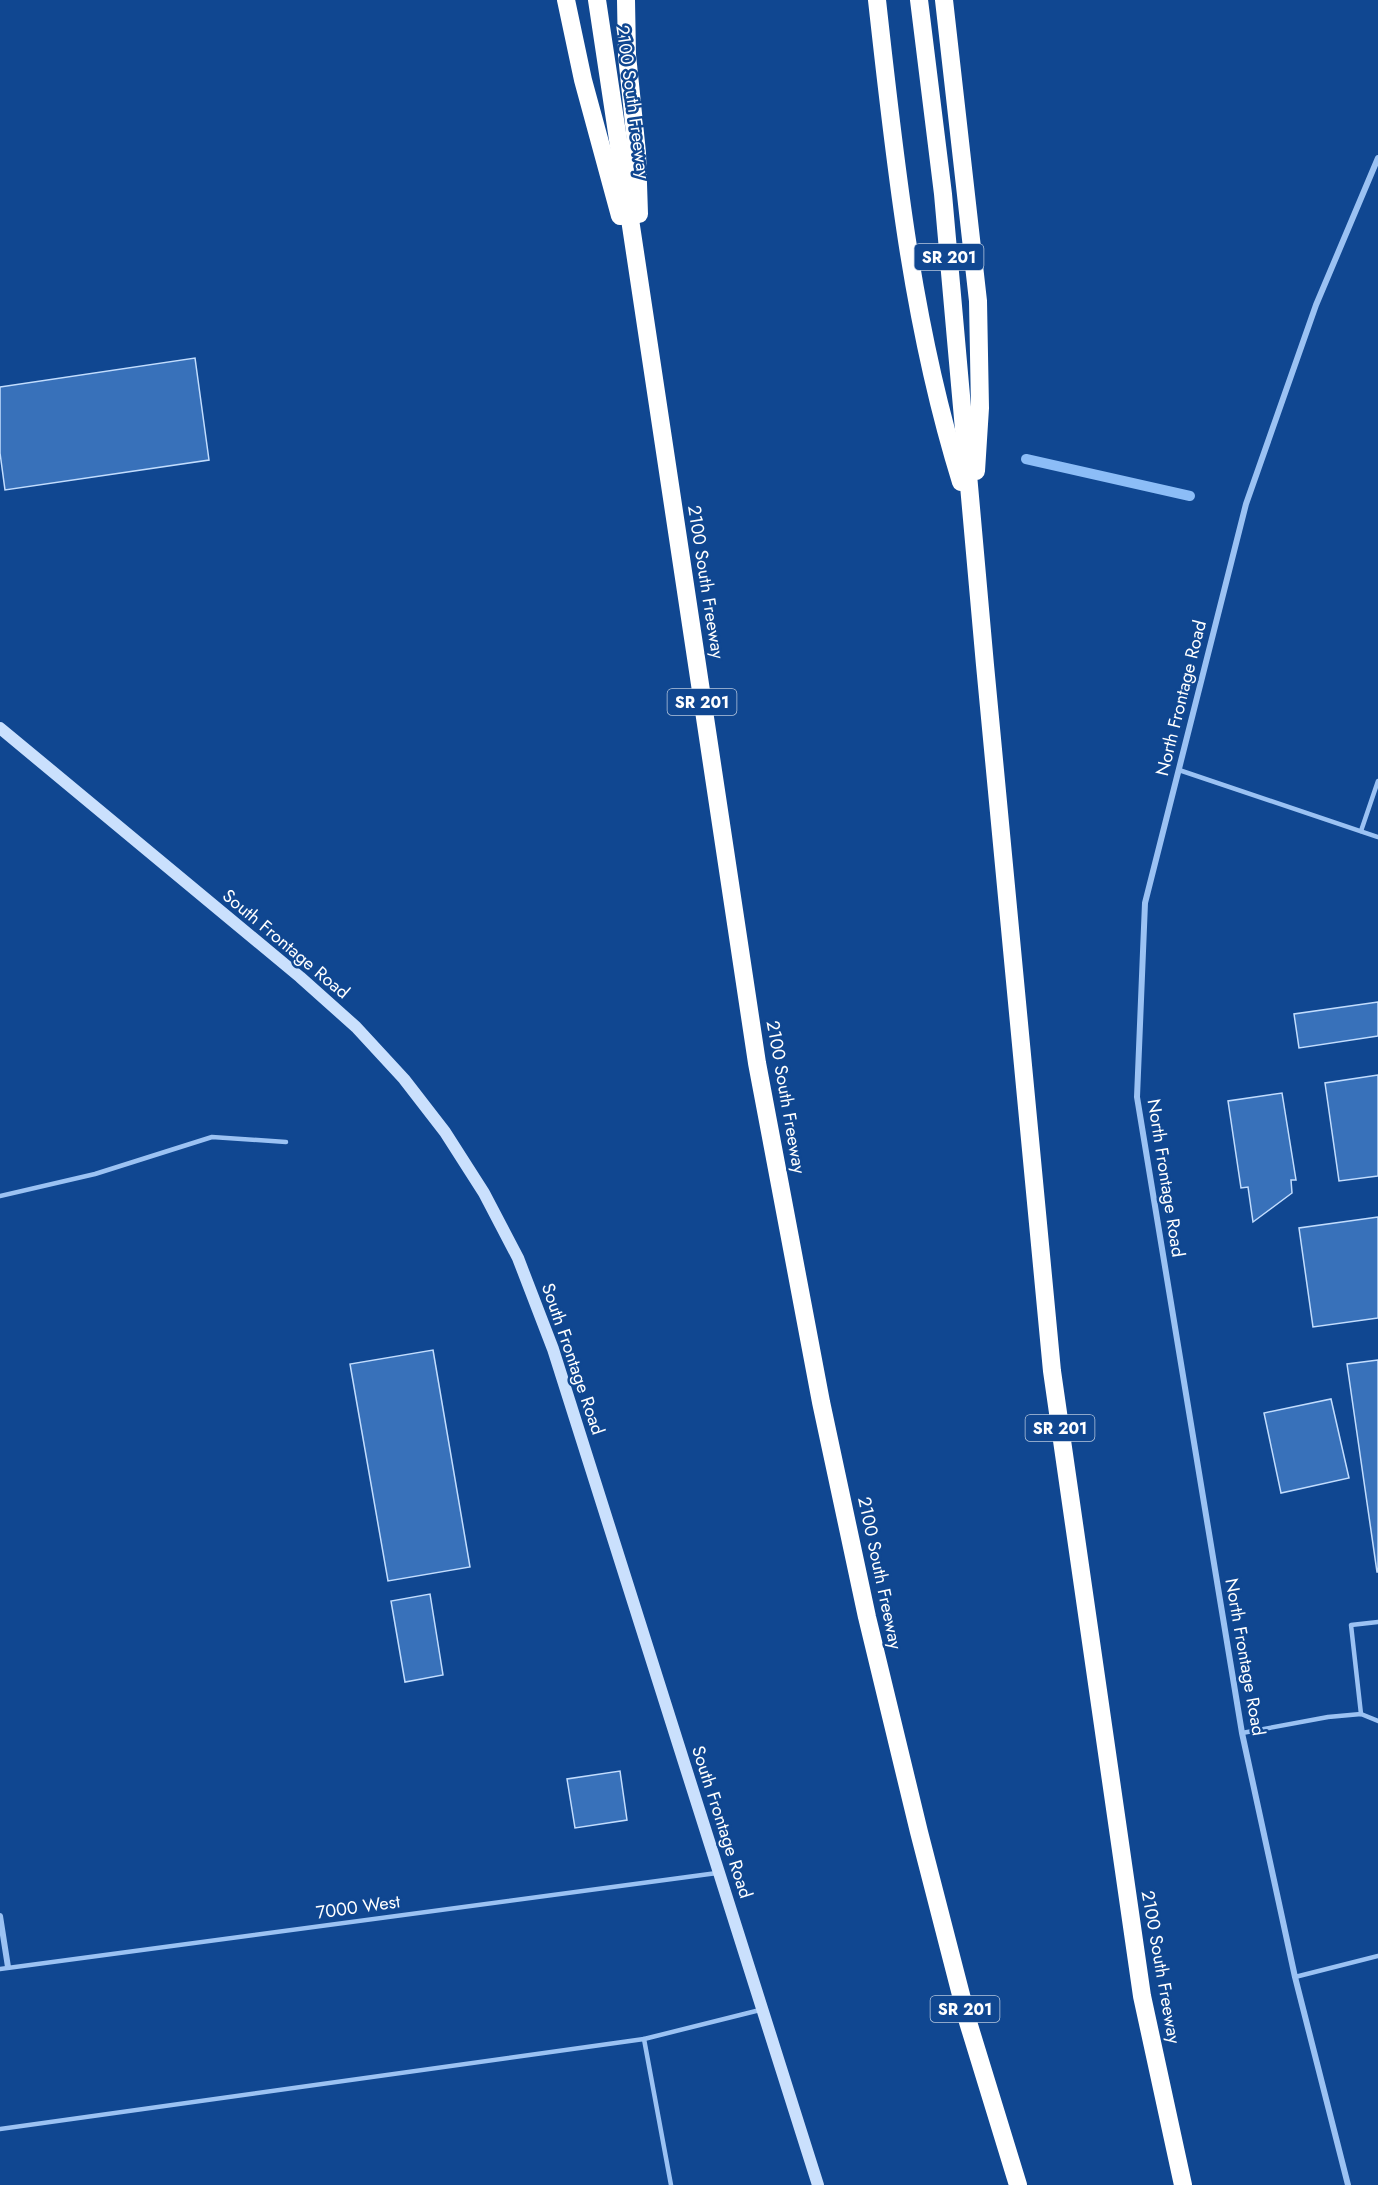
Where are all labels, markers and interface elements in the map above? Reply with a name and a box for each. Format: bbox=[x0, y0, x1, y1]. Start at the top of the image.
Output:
street label: 2100 South Freeway bbox=[609, 23, 657, 181]
road number: SR 201 bbox=[914, 244, 984, 270]
street label: 2100 South Freeway bbox=[681, 503, 731, 661]
street label: North Frontage Road bbox=[1149, 617, 1213, 779]
road number: SR 201 bbox=[668, 689, 736, 715]
street label: South Frontage Road bbox=[217, 883, 355, 1005]
street label: 2100 South Freeway bbox=[760, 1018, 812, 1176]
street label: North Frontage Road bbox=[1141, 1097, 1191, 1259]
street label: South Frontage Road bbox=[535, 1280, 611, 1438]
road number: SR 201 bbox=[1026, 1415, 1094, 1441]
street label: 2100 South Freeway bbox=[851, 1494, 909, 1652]
street label: North Frontage Road bbox=[1218, 1576, 1272, 1738]
street label: South Frontage Road bbox=[685, 1742, 759, 1902]
street label: 7000 West bbox=[314, 1888, 402, 1926]
street label: 2100 South Freeway bbox=[1135, 1888, 1187, 2046]
road number: SR 201 bbox=[930, 1996, 1000, 2022]

